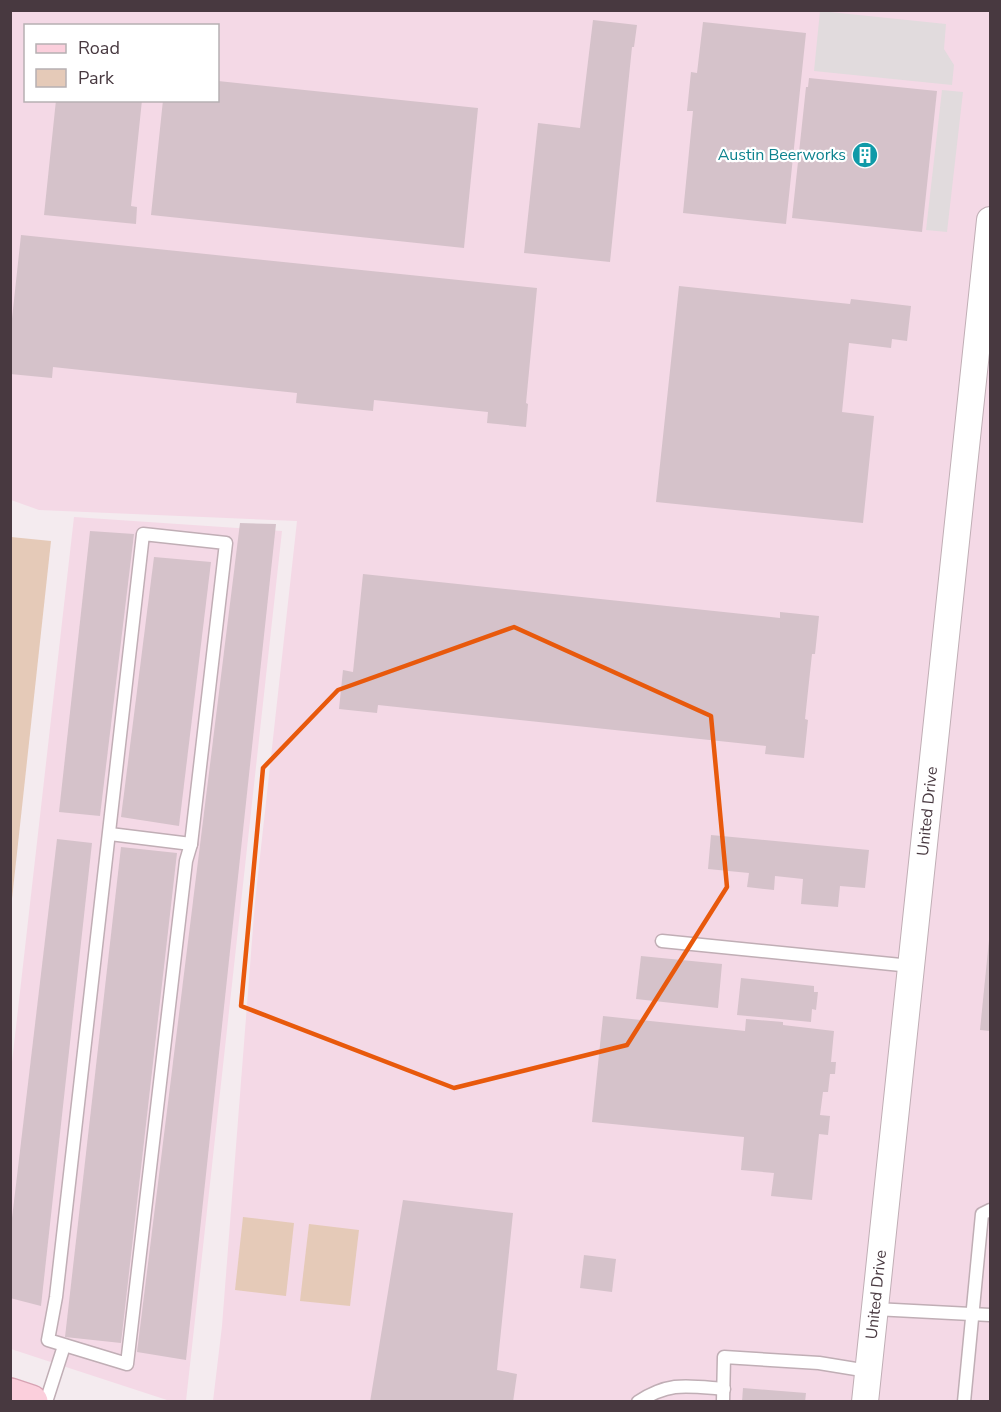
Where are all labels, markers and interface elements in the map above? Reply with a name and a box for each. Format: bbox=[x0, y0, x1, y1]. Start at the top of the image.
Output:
legend bbox=[24, 24, 219, 102]
text: Road bbox=[78, 36, 120, 60]
text: Park bbox=[78, 66, 115, 90]
building icon: Austin Beerworks bbox=[850, 140, 880, 170]
place label: Austin Beerworks bbox=[718, 144, 846, 166]
street label: United Drive bbox=[912, 765, 943, 857]
street label: United Drive bbox=[861, 1249, 892, 1340]

